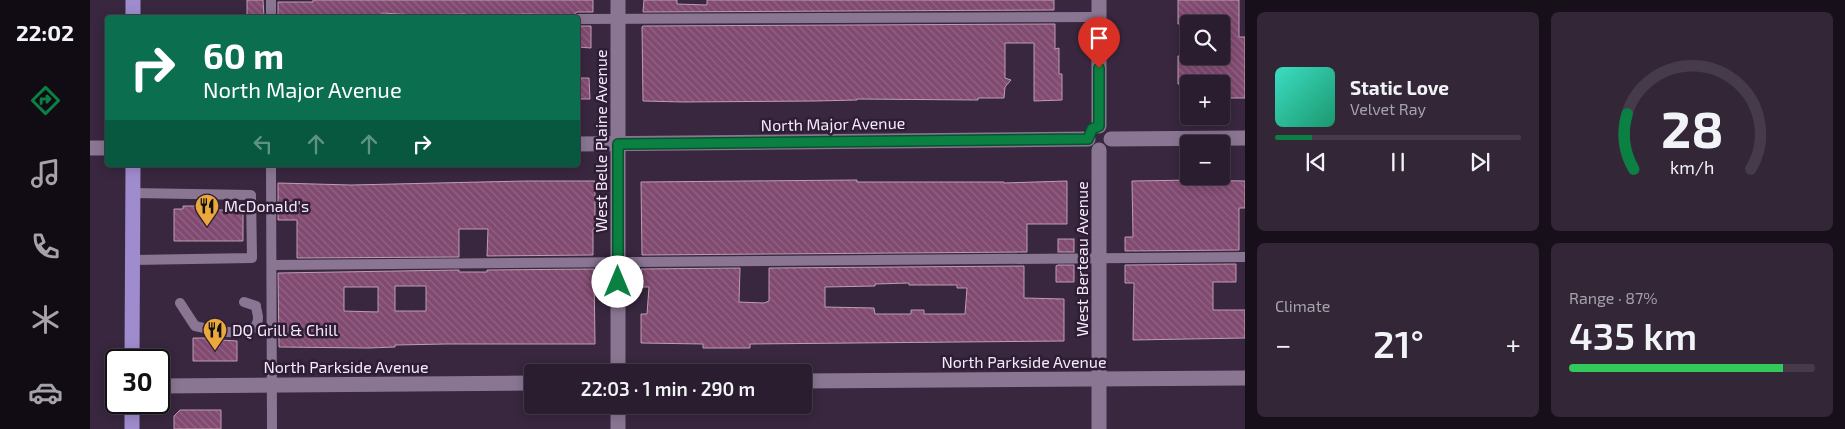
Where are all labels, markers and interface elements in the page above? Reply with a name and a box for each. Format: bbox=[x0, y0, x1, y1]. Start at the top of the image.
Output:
map controls bbox=[1180, 15, 1230, 185]
button: search bbox=[1180, 15, 1230, 65]
pin bbox=[1078, 17, 1120, 68]
text: 22:02 bbox=[16, 19, 74, 45]
icon: arrive bbox=[1085, 24, 1113, 52]
text: 60 m bbox=[203, 34, 284, 76]
icon: right bbox=[120, 35, 185, 100]
street label: West Belle Plaine Avenue bbox=[591, 49, 610, 233]
button: + bbox=[1180, 75, 1230, 125]
text: North Major Avenue bbox=[203, 76, 402, 102]
text: Static Love bbox=[1350, 76, 1449, 99]
icon: directions bbox=[28, 83, 63, 118]
text: 28 bbox=[1661, 96, 1723, 158]
text: Velvet Ray bbox=[1350, 99, 1426, 118]
street label: North Major Avenue bbox=[761, 113, 905, 135]
icon: left bbox=[249, 130, 277, 158]
icon: ahead bbox=[302, 130, 330, 158]
icon: ahead bbox=[355, 130, 383, 158]
icon: right bbox=[408, 130, 436, 158]
button: − bbox=[1180, 135, 1230, 185]
icon: previous bbox=[1302, 148, 1330, 176]
icon: pause bbox=[1384, 148, 1412, 176]
icon: next bbox=[1466, 148, 1494, 176]
icon: music bbox=[28, 156, 63, 191]
text: km/h bbox=[1670, 156, 1714, 178]
street label: West Berteau Avenue bbox=[1072, 181, 1091, 337]
restaurant icon: McDonald's bbox=[194, 193, 220, 227]
place label: McDonald's bbox=[224, 196, 309, 215]
icon: phone bbox=[28, 229, 63, 264]
position arrow bbox=[591, 255, 643, 307]
text: Range · 87% bbox=[1569, 288, 1658, 307]
text: Climate bbox=[1275, 296, 1330, 315]
icon: climate bbox=[28, 302, 63, 337]
text: 435 km bbox=[1569, 312, 1697, 358]
restaurant icon: DQ Grill & Chill bbox=[202, 317, 228, 351]
place label: DQ Grill & Chill bbox=[232, 320, 338, 340]
text: 21° bbox=[1373, 320, 1424, 366]
text: − bbox=[1275, 327, 1291, 361]
text: + bbox=[1506, 327, 1521, 361]
speed limit sign: 30 bbox=[105, 349, 170, 414]
street label: North Parkside Avenue bbox=[941, 352, 1107, 371]
street label: North Parkside Avenue bbox=[263, 357, 429, 376]
icon: car bbox=[28, 375, 63, 410]
text: 22:03 · 1 min · 290 m bbox=[581, 377, 755, 400]

